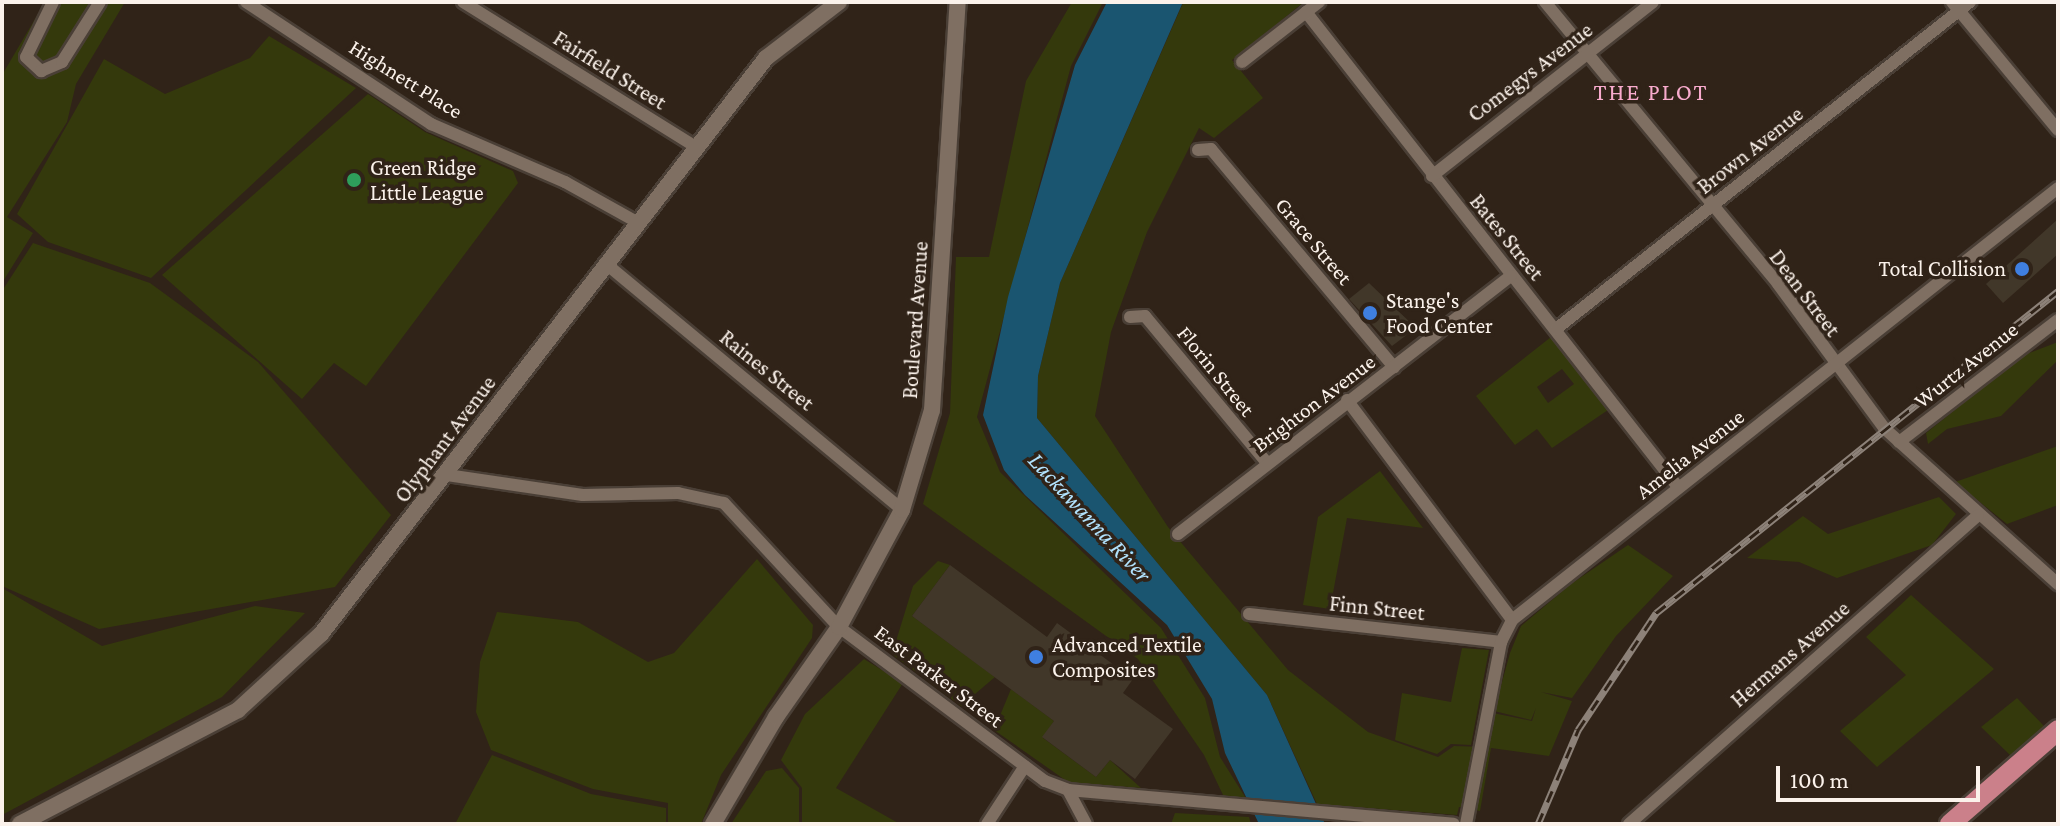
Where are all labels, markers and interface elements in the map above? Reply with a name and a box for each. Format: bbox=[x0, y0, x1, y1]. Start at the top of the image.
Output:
street label: Comegys Avenue bbox=[1462, 17, 1598, 127]
street label: Fairfield Street bbox=[548, 25, 672, 115]
street label: Highnett Place bbox=[345, 34, 467, 124]
district label: THE PLOT bbox=[1593, 78, 1709, 106]
street label: Brown Avenue bbox=[1692, 100, 1808, 200]
place label: Green Ridge Little League bbox=[370, 154, 484, 206]
marker: Green Ridge Little League bbox=[345, 171, 363, 189]
street label: Bates Street bbox=[1464, 189, 1550, 285]
street label: Grace Street bbox=[1270, 192, 1358, 290]
street label: Boulevard Avenue bbox=[896, 240, 934, 400]
street label: Dean Street bbox=[1764, 244, 1846, 342]
place label: Total Collision bbox=[1878, 256, 2006, 282]
marker: Total Collision bbox=[2013, 260, 2031, 278]
place label: Stange's Food Center bbox=[1386, 287, 1493, 338]
marker: Stange's Food Center bbox=[1361, 304, 1379, 322]
street label: Wurtz Avenue bbox=[1909, 316, 2023, 414]
street label: Florin Street bbox=[1172, 320, 1260, 422]
street label: Raines Street bbox=[714, 324, 820, 416]
street label: Brighton Avenue bbox=[1247, 348, 1381, 458]
street label: Olyphant Avenue bbox=[389, 370, 501, 508]
street label: Amelia Avenue bbox=[1630, 403, 1750, 505]
water label: Lackawanna River bbox=[1023, 446, 1157, 588]
street label: Finn Street bbox=[1328, 590, 1426, 626]
street label: Hermans Avenue bbox=[1725, 595, 1855, 713]
street label: East Parker Street bbox=[869, 619, 1009, 733]
place label: Advanced Textile Composites bbox=[1052, 631, 1202, 682]
marker: Advanced Textile Composites bbox=[1027, 648, 1045, 666]
scale bar bbox=[1780, 750, 1984, 800]
text: 100 m bbox=[1790, 766, 1849, 793]

